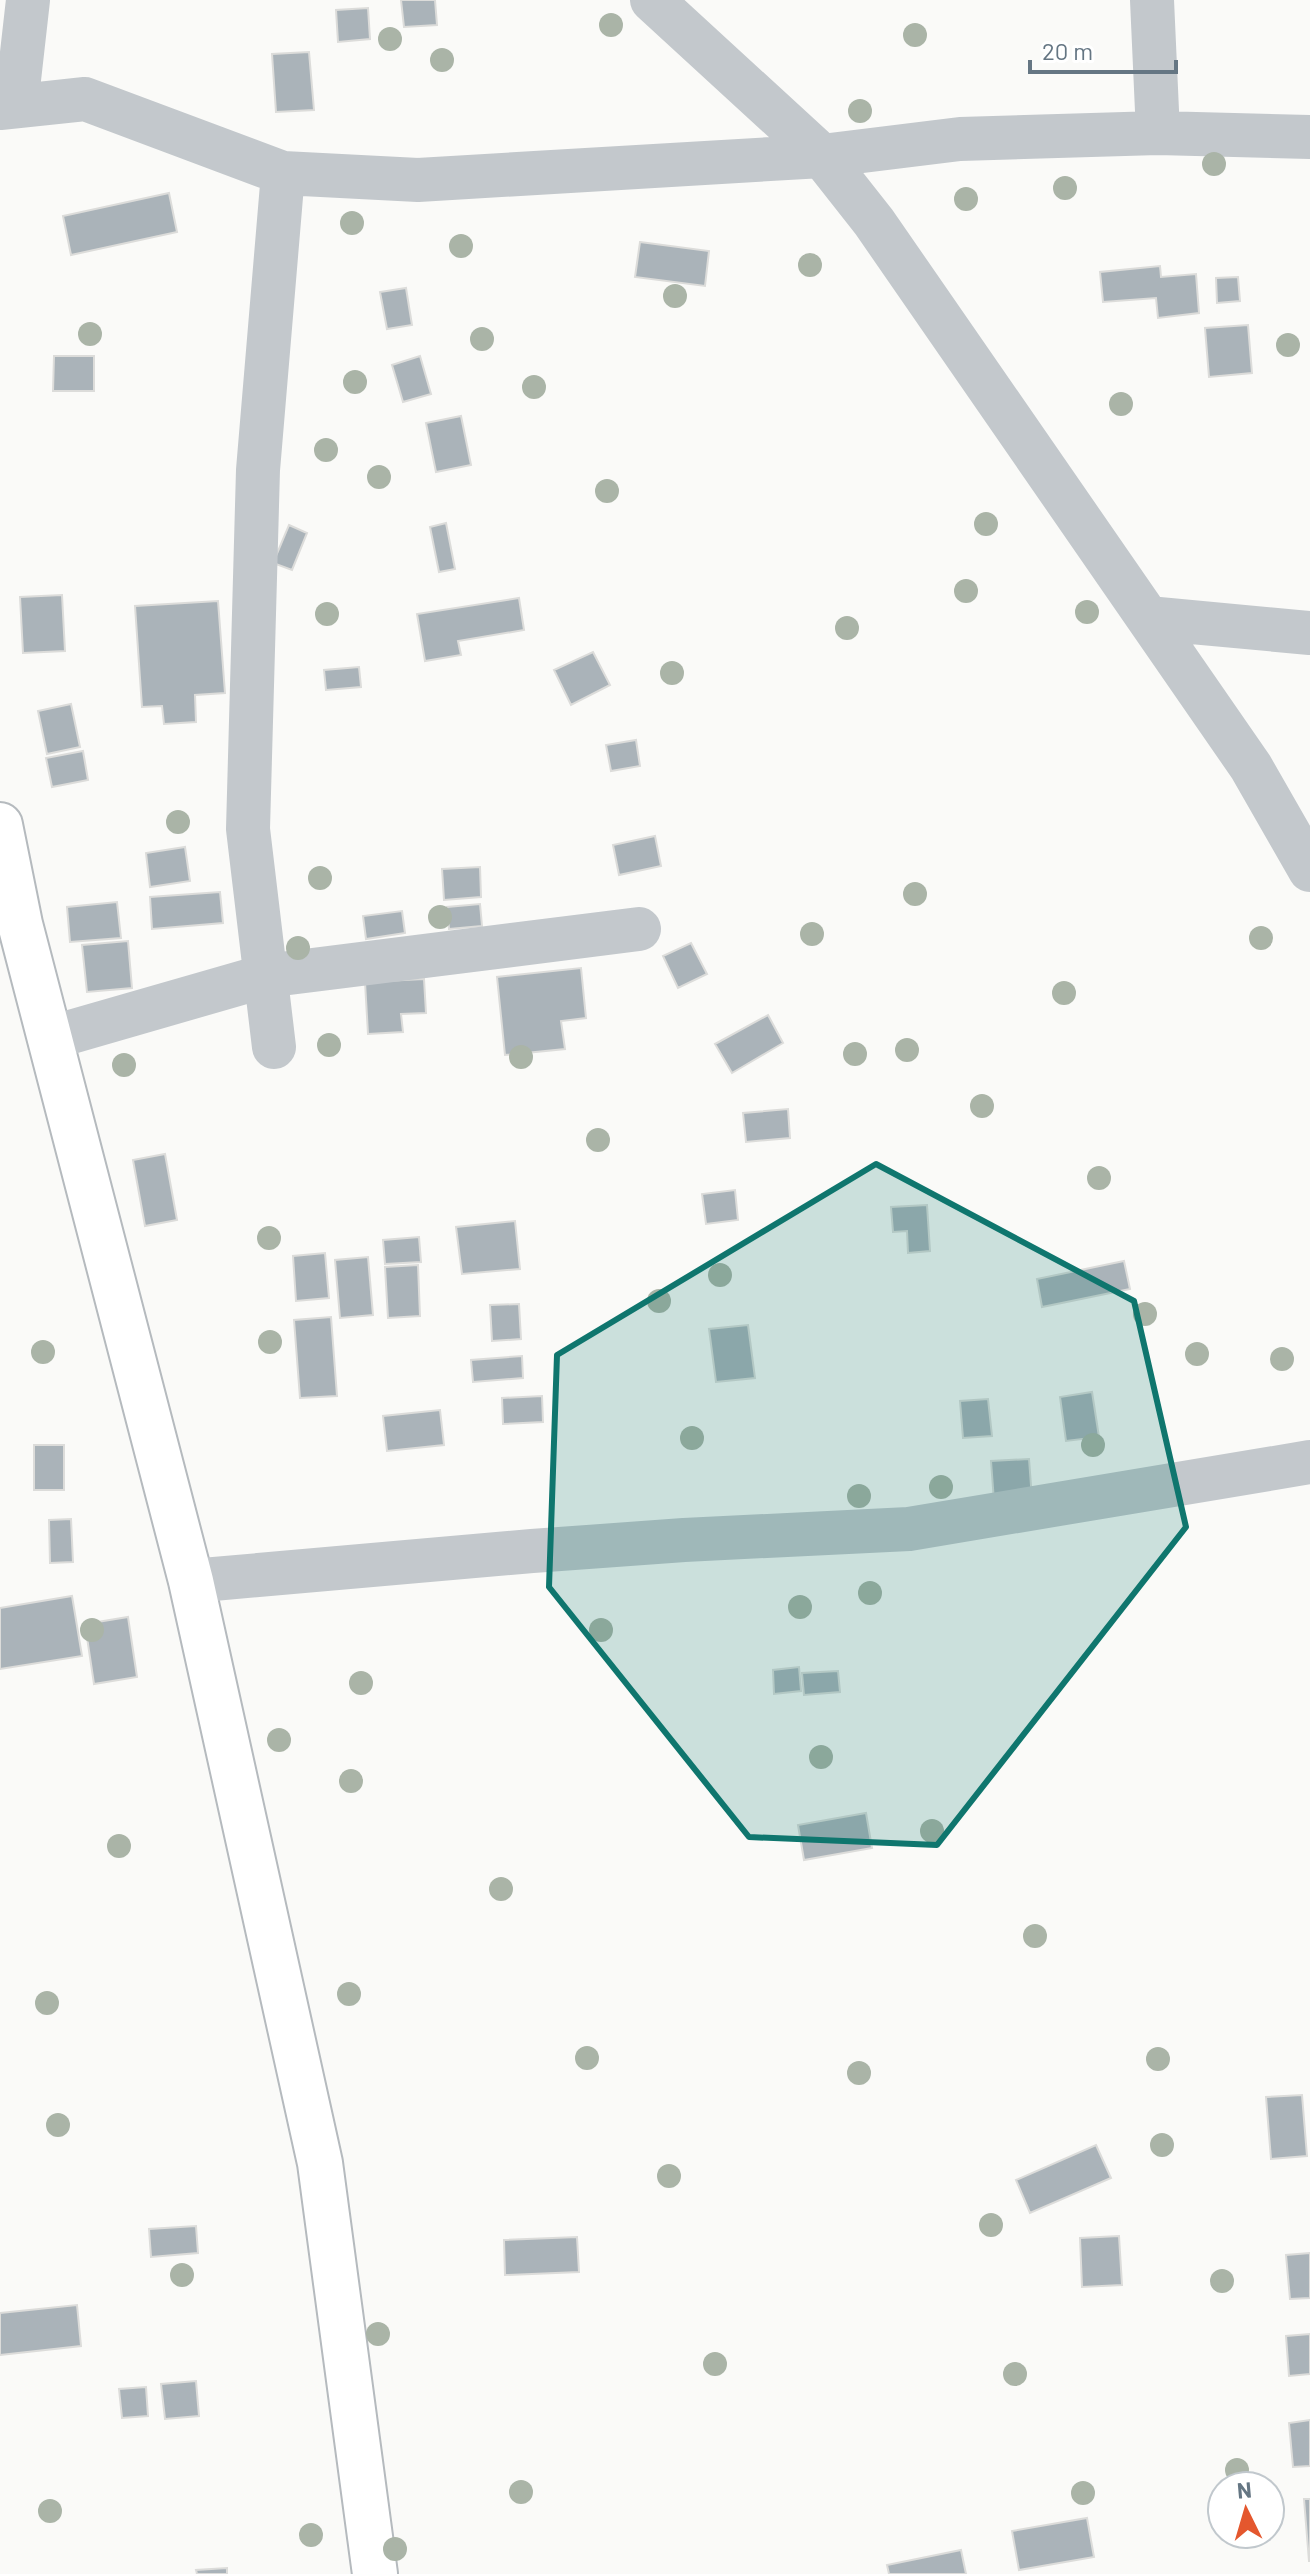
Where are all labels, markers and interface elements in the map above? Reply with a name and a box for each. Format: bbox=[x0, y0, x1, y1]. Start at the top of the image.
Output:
scale bar bbox=[1030, 24, 1176, 74]
text: 20 m bbox=[1042, 36, 1093, 65]
north arrow bbox=[1206, 2470, 1286, 2550]
text: N bbox=[1236, 2475, 1253, 2503]

